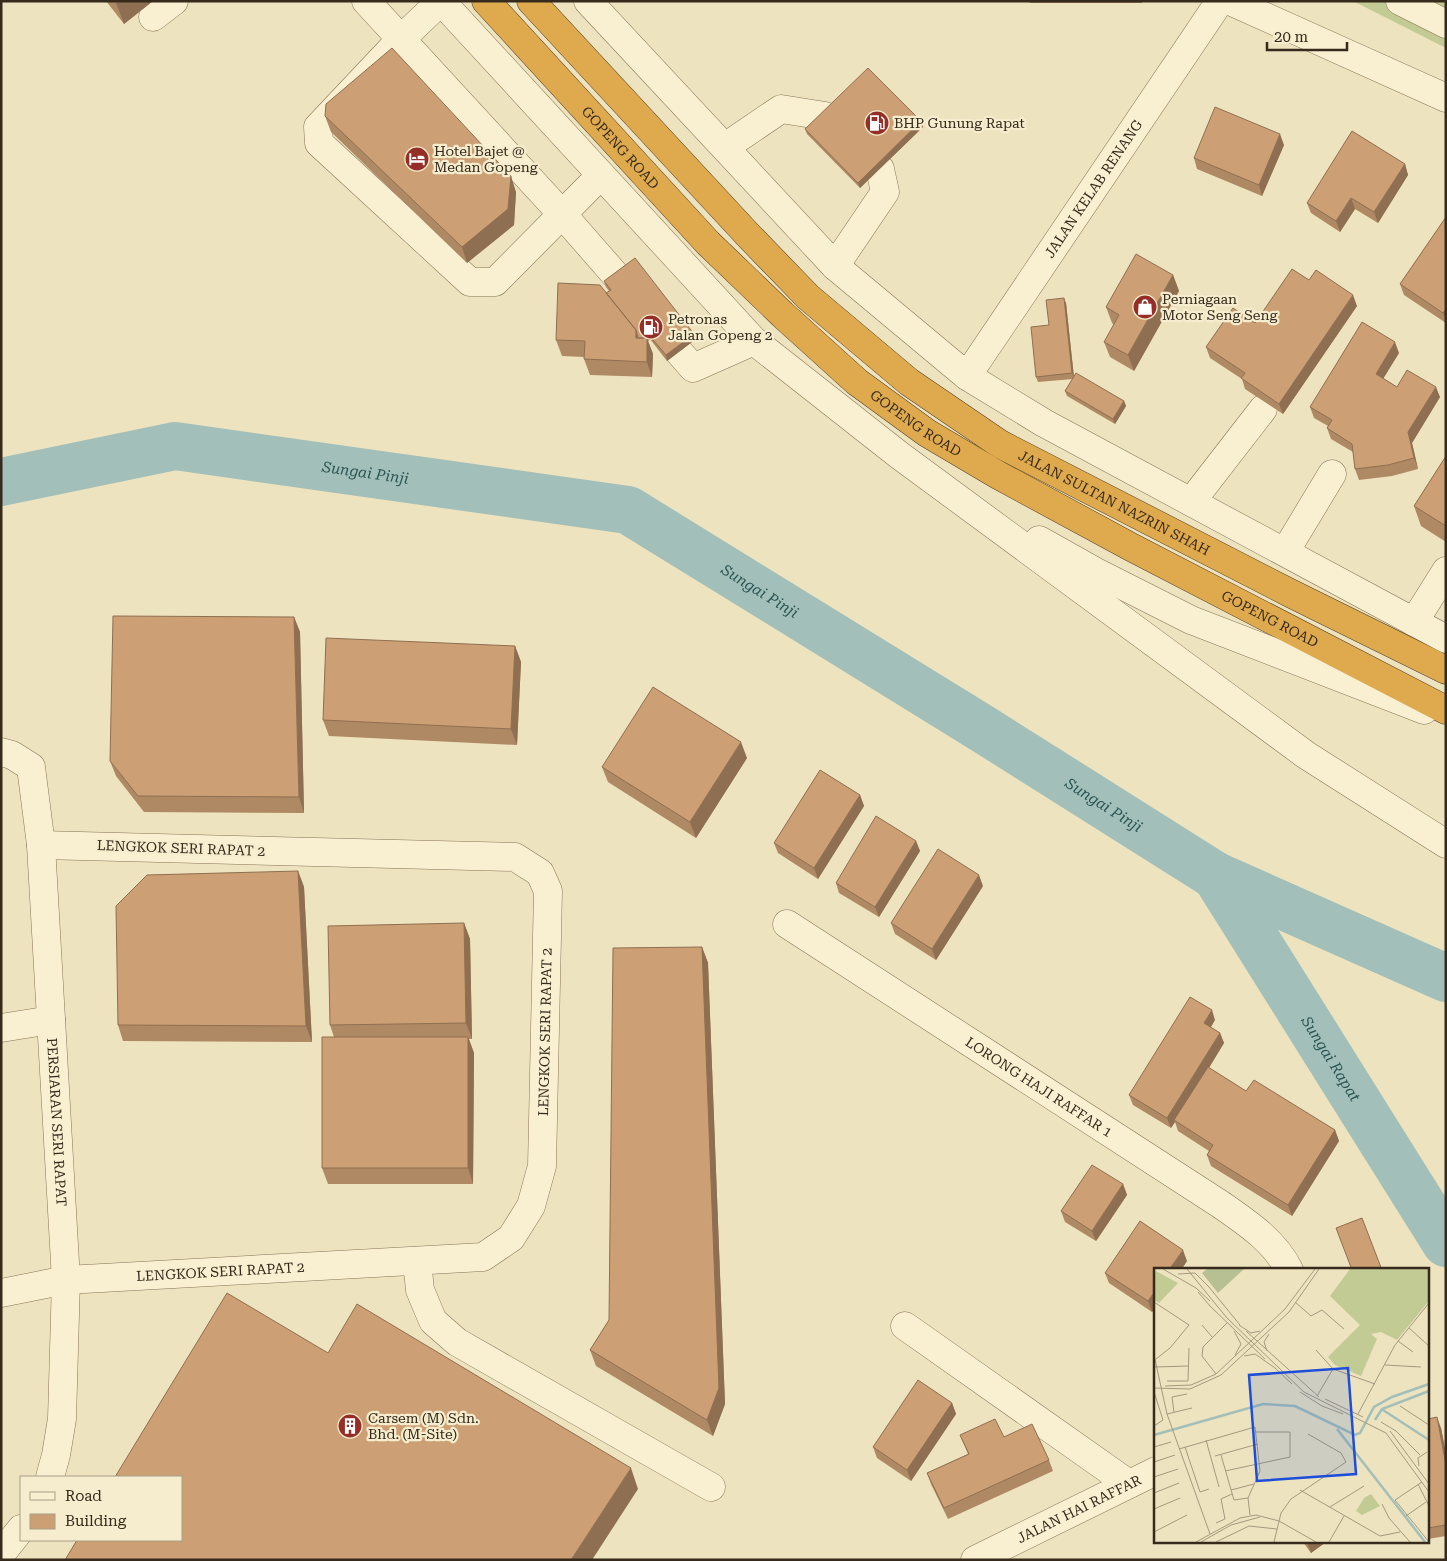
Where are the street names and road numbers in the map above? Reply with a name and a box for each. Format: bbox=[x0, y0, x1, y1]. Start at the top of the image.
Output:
street label: GOPENG ROAD bbox=[579, 103, 663, 192]
street label: JALAN KELAB RENANG bbox=[1041, 117, 1146, 261]
street label: GOPENG ROAD bbox=[867, 386, 964, 460]
street label: JALAN SULTAN NAZRIN SHAH bbox=[1016, 447, 1213, 559]
street label: GOPENG ROAD bbox=[1219, 587, 1321, 651]
street label: LENGKOK SERI RAPAT 2 bbox=[97, 837, 266, 859]
street label: LENGKOK SERI RAPAT 2 bbox=[535, 947, 555, 1116]
street label: LORONG HAJI RAFFAR 1 bbox=[963, 1034, 1115, 1140]
street label: PERSIARAN SERI RAPAT bbox=[44, 1037, 70, 1207]
street label: LENGKOK SERI RAPAT 2 bbox=[136, 1259, 305, 1284]
street label: JALAN HAI RAFFAR bbox=[1014, 1471, 1144, 1546]

